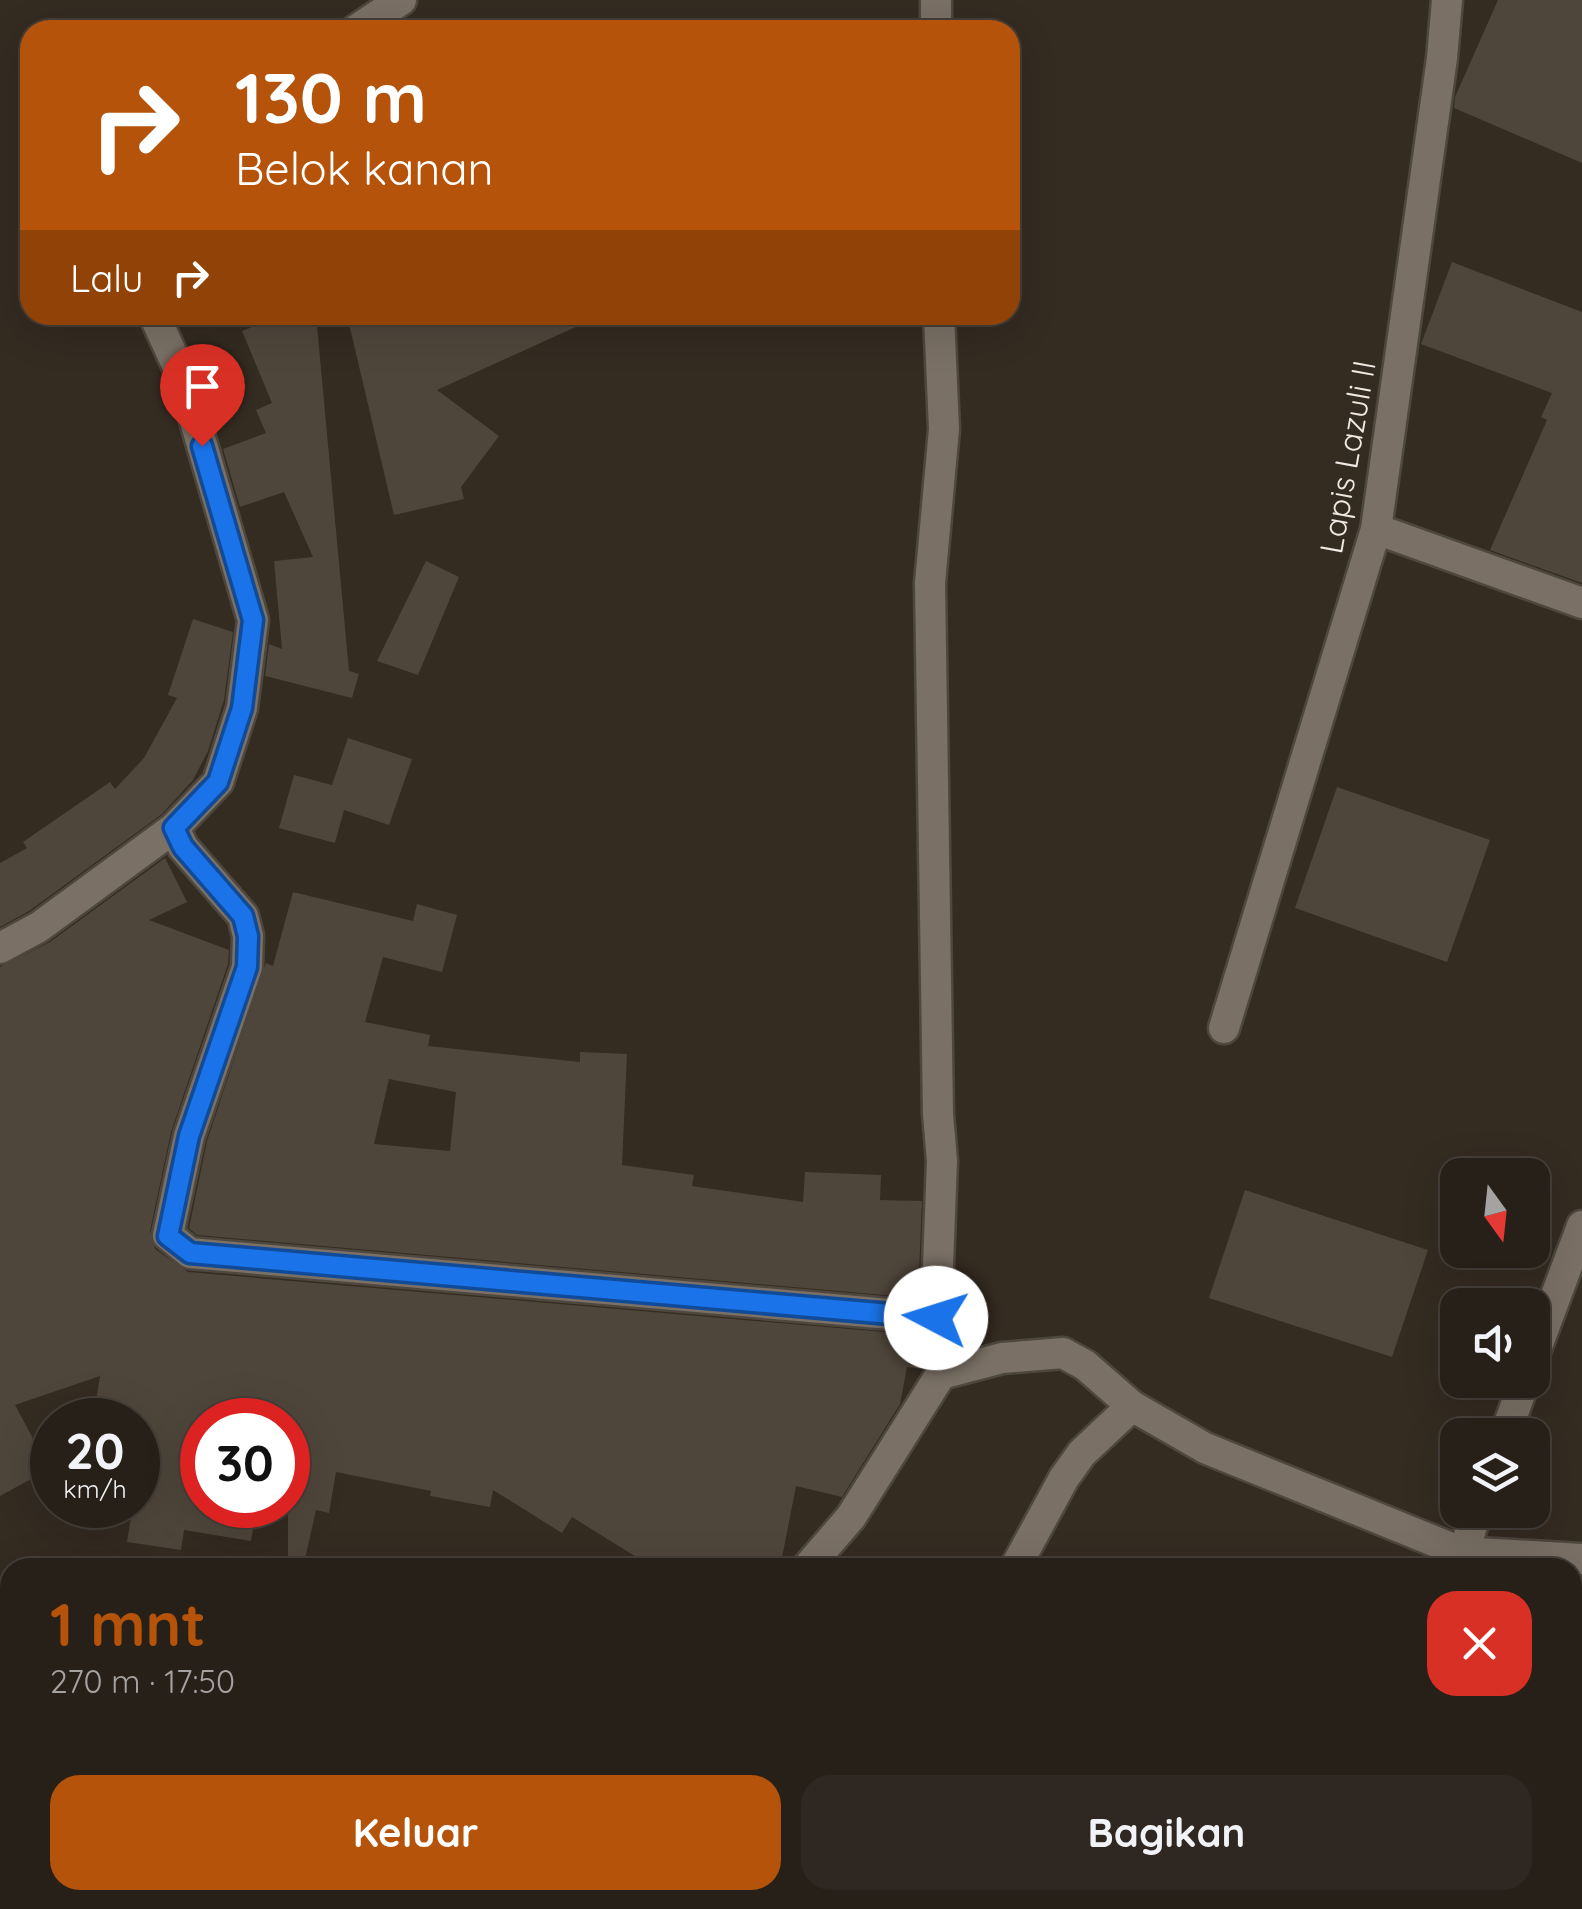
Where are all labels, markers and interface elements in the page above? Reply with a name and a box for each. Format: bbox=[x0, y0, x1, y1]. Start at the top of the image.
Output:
text: 130 m bbox=[235, 53, 427, 141]
icon: right bbox=[70, 60, 200, 190]
text: Belok kanan bbox=[235, 140, 494, 196]
icon: right bbox=[163, 250, 218, 305]
text: Lalu bbox=[70, 254, 143, 302]
pin bbox=[160, 344, 245, 447]
street label: Lapis Lazuli II bbox=[1310, 357, 1384, 557]
icon: arrive bbox=[175, 359, 230, 414]
north arrow bbox=[1440, 1158, 1550, 1268]
map controls bbox=[1440, 1158, 1550, 1528]
position arrow bbox=[884, 1266, 988, 1370]
button: sound bbox=[1440, 1288, 1550, 1398]
speed limit sign: 30 bbox=[180, 1398, 310, 1528]
button: layers bbox=[1440, 1418, 1550, 1528]
text: 20 bbox=[65, 1419, 125, 1482]
text: km/h bbox=[63, 1473, 127, 1504]
text: 1 mnt bbox=[50, 1586, 206, 1661]
button: close bbox=[1427, 1591, 1532, 1696]
text: 270 m · 17:50 bbox=[50, 1661, 235, 1701]
button: Keluar bbox=[50, 1775, 781, 1890]
button: Bagikan bbox=[801, 1775, 1532, 1890]

